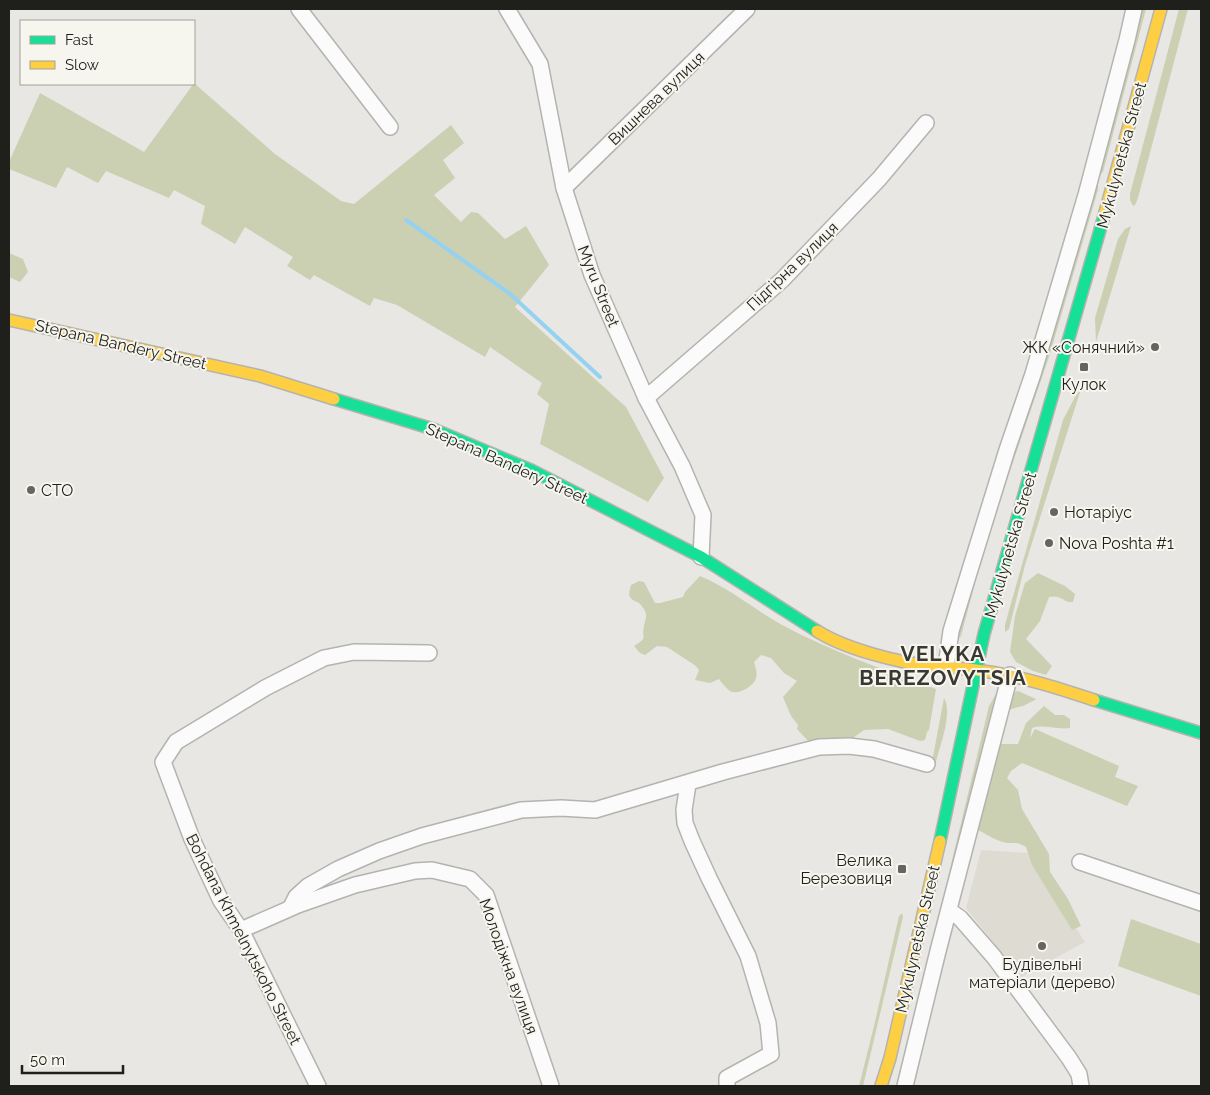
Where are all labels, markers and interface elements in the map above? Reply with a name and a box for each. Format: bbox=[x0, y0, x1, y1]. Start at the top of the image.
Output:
legend bbox=[20, 20, 195, 85]
text: Fast bbox=[65, 31, 93, 49]
street label: Вишнева вулиця bbox=[604, 48, 708, 149]
text: Slow bbox=[65, 56, 99, 74]
street label: Mykulynetska Street bbox=[1093, 79, 1150, 230]
street label: Підгірна вулиця bbox=[743, 218, 842, 315]
street label: Myru Street bbox=[574, 243, 624, 330]
street label: Stepana Bandery Street bbox=[33, 316, 209, 374]
place label: ЖК «Сонячний» bbox=[1022, 338, 1145, 357]
marker: ЖК «Сонячний» bbox=[1149, 341, 1161, 353]
marker: Кулок bbox=[1078, 361, 1090, 373]
place label: Кулок bbox=[1061, 375, 1107, 394]
street label: Stepana Bandery Street bbox=[423, 419, 591, 508]
street label: Mykulynetska Street bbox=[981, 469, 1041, 620]
place label: СТО bbox=[41, 481, 73, 500]
marker: СТО bbox=[25, 484, 37, 496]
place label: Нотаріус bbox=[1064, 503, 1132, 522]
marker: Нотаріус bbox=[1048, 506, 1060, 518]
place label: Nova Poshta #1 bbox=[1059, 534, 1174, 553]
marker: Nova Poshta #1 bbox=[1043, 537, 1055, 549]
district label: VELYKA BEREZOVYTSIA bbox=[859, 641, 1027, 690]
street label: Bohdana Khmelnytskoho Street bbox=[182, 831, 305, 1048]
place label: Велика Березовиця bbox=[800, 851, 892, 888]
street label: Mykulynetska Street bbox=[891, 863, 944, 1015]
marker: Велика Березовиця bbox=[896, 863, 908, 875]
street label: Молодіжна вулиця bbox=[475, 896, 542, 1037]
marker: Будівельні матеріали (дерево) bbox=[1036, 940, 1048, 952]
place label: Будівельні матеріали (дерево) bbox=[969, 955, 1115, 992]
scale bar bbox=[22, 1042, 124, 1074]
text: 50 m bbox=[30, 1051, 65, 1069]

